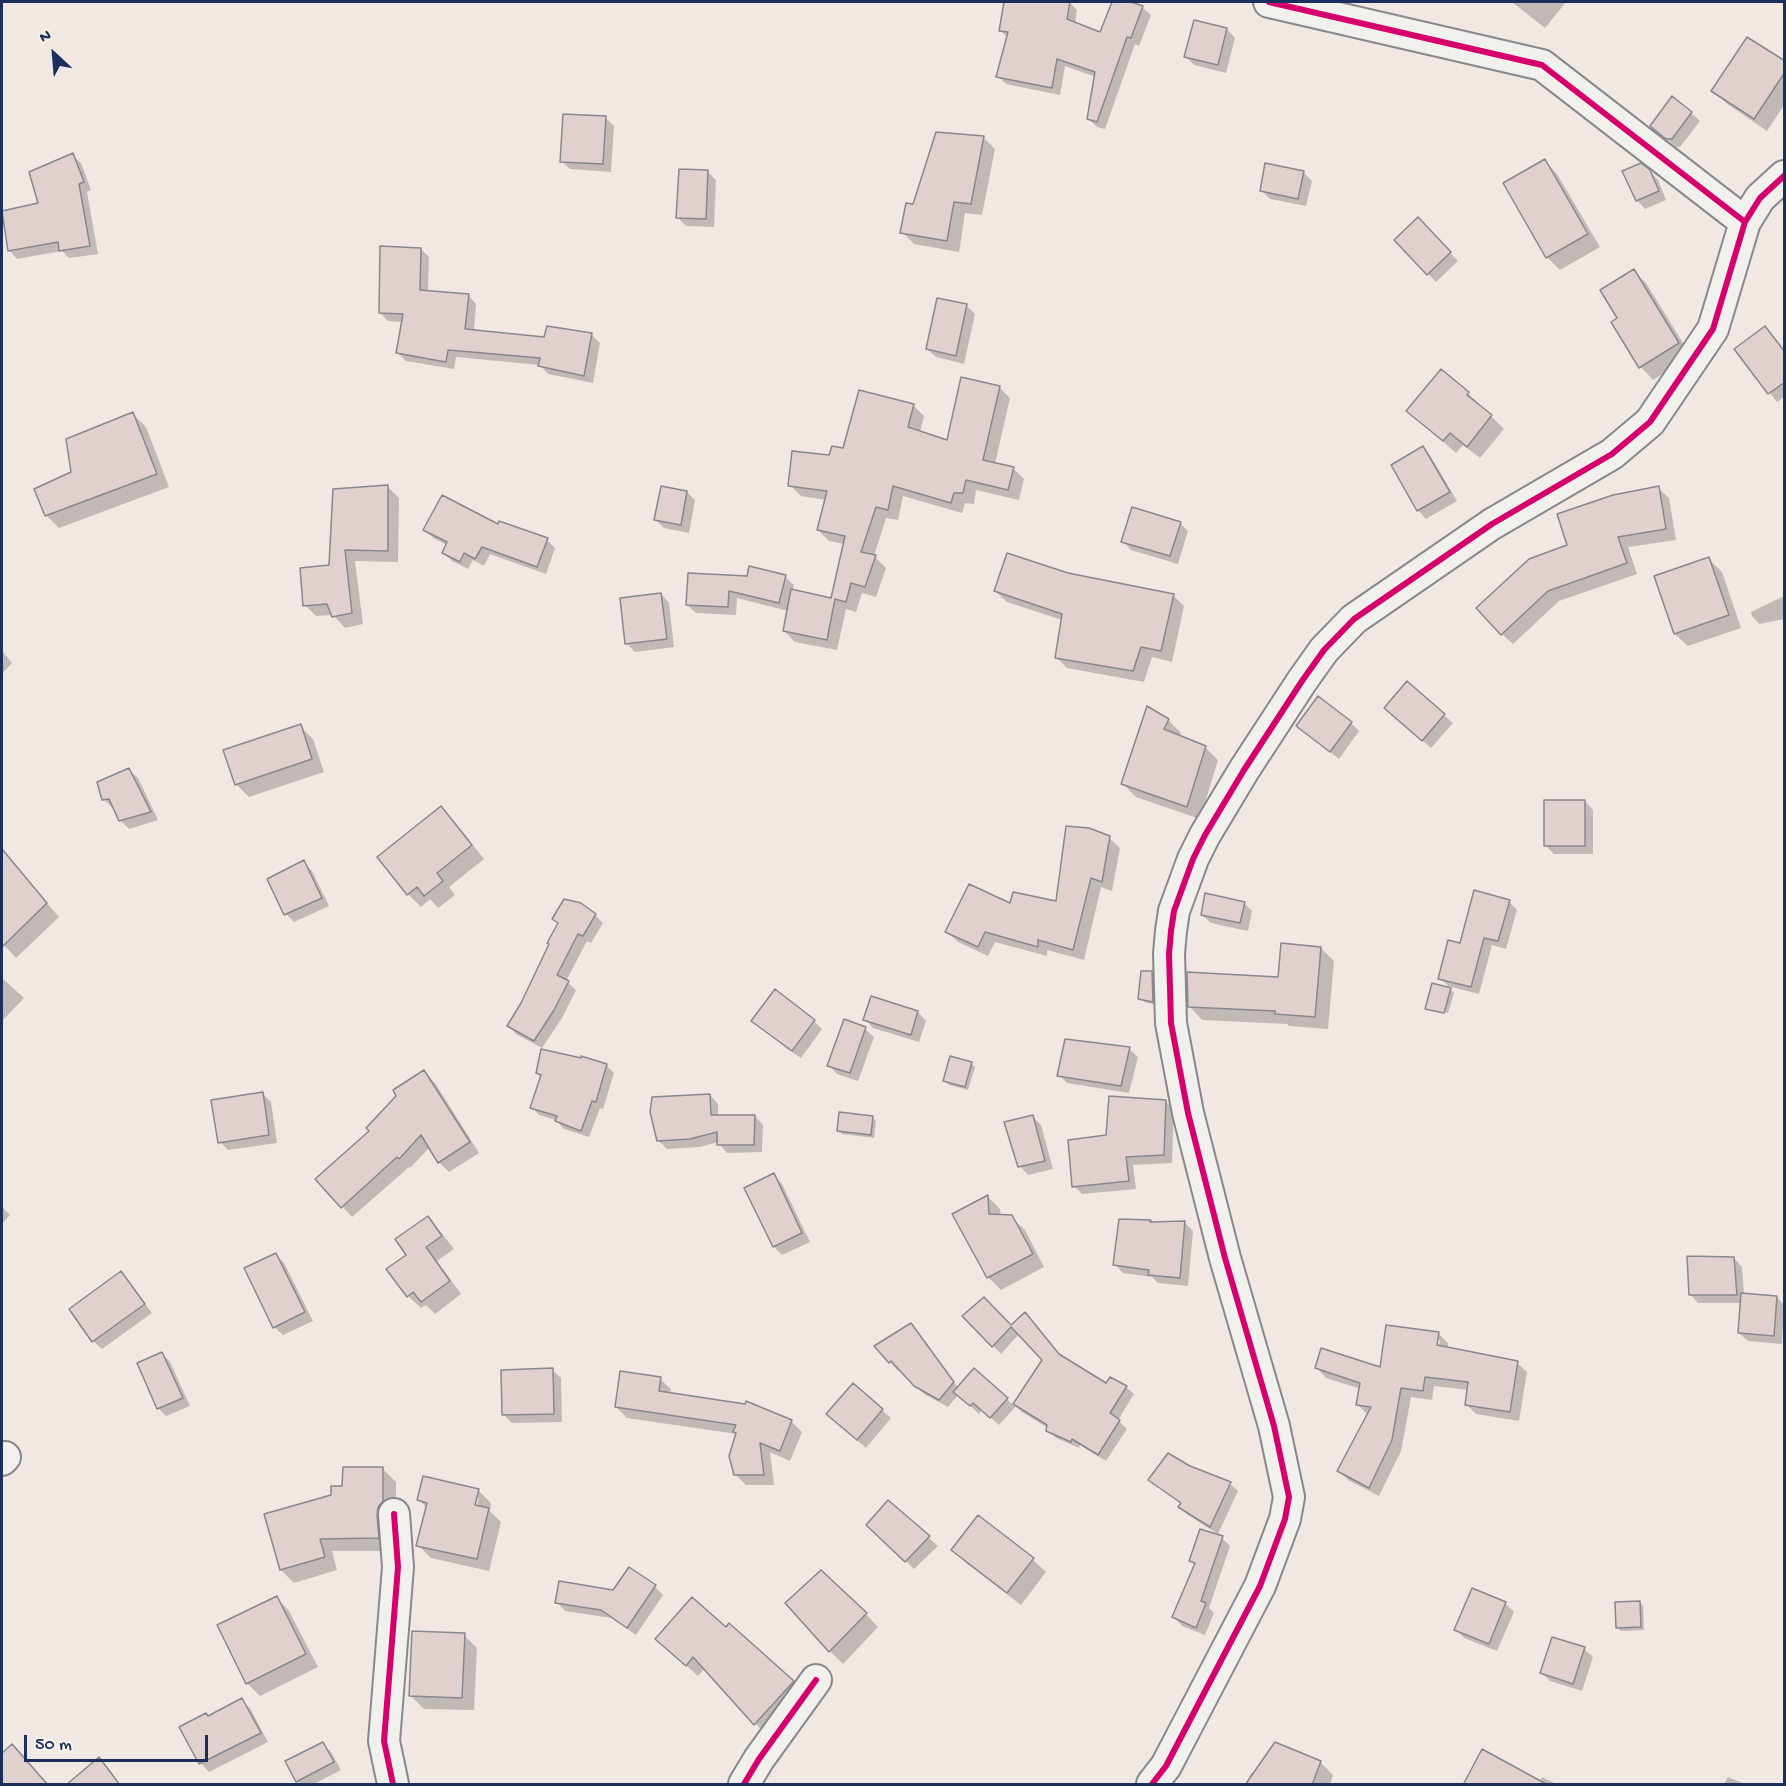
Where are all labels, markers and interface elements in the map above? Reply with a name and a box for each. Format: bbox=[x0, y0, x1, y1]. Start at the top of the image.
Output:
north arrow bbox=[24, 24, 84, 84]
text: N bbox=[37, 27, 55, 48]
scale bar bbox=[27, 1723, 212, 1761]
text: 50 m bbox=[35, 1735, 72, 1756]

